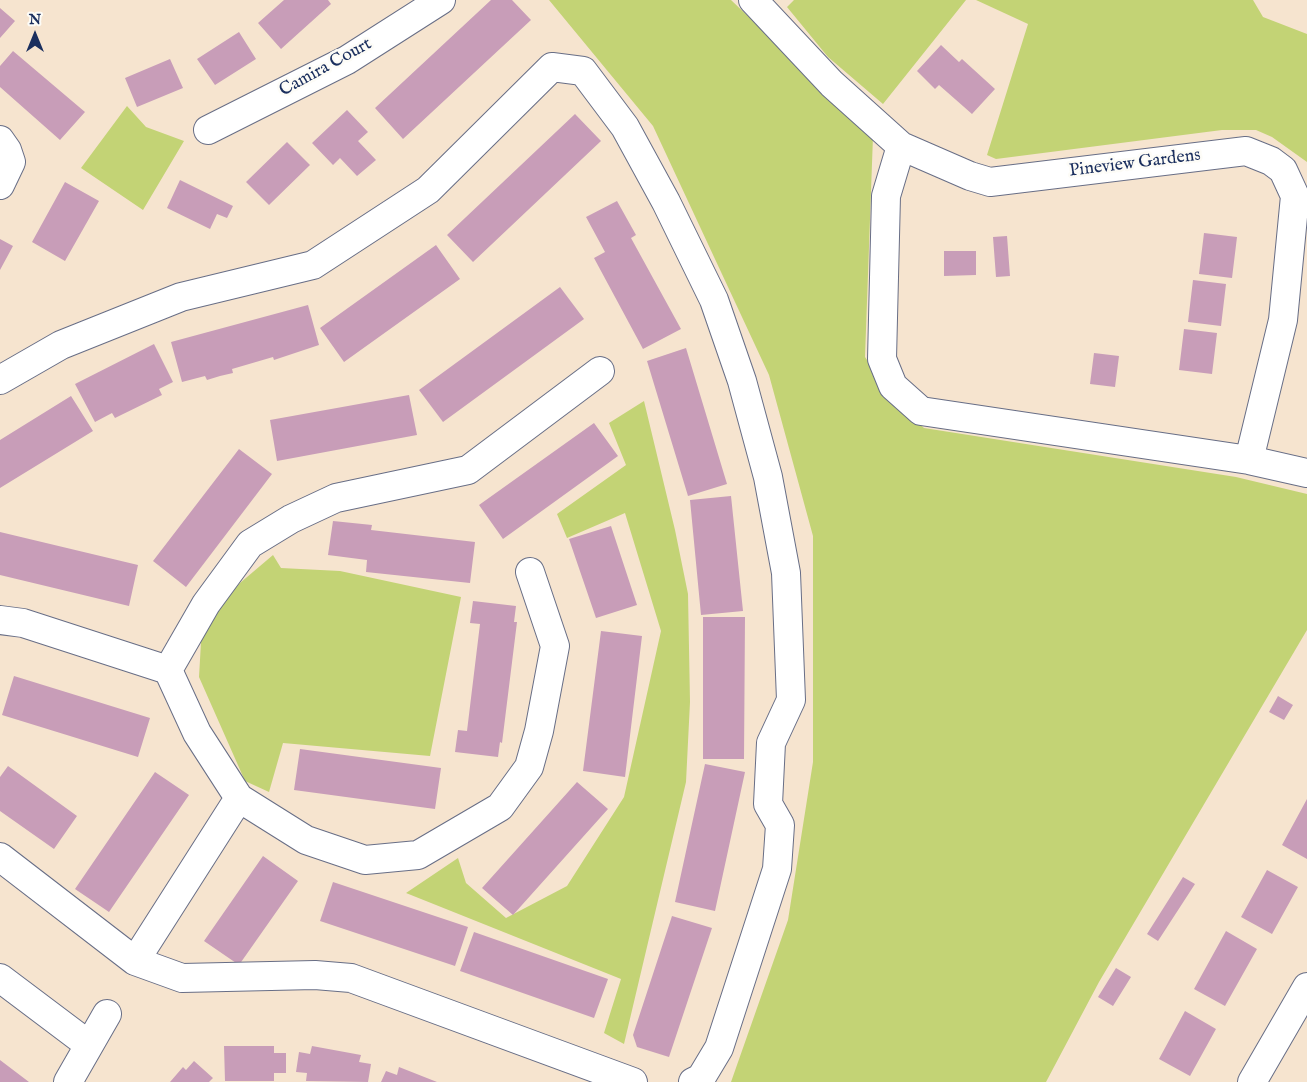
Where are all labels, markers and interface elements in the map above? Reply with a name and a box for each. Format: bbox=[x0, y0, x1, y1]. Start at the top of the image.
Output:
north arrow bbox=[10, 10, 60, 60]
text: N bbox=[29, 11, 41, 29]
street label: Camira Court bbox=[276, 34, 376, 102]
street label: Pineview Gardens bbox=[1068, 145, 1202, 183]

